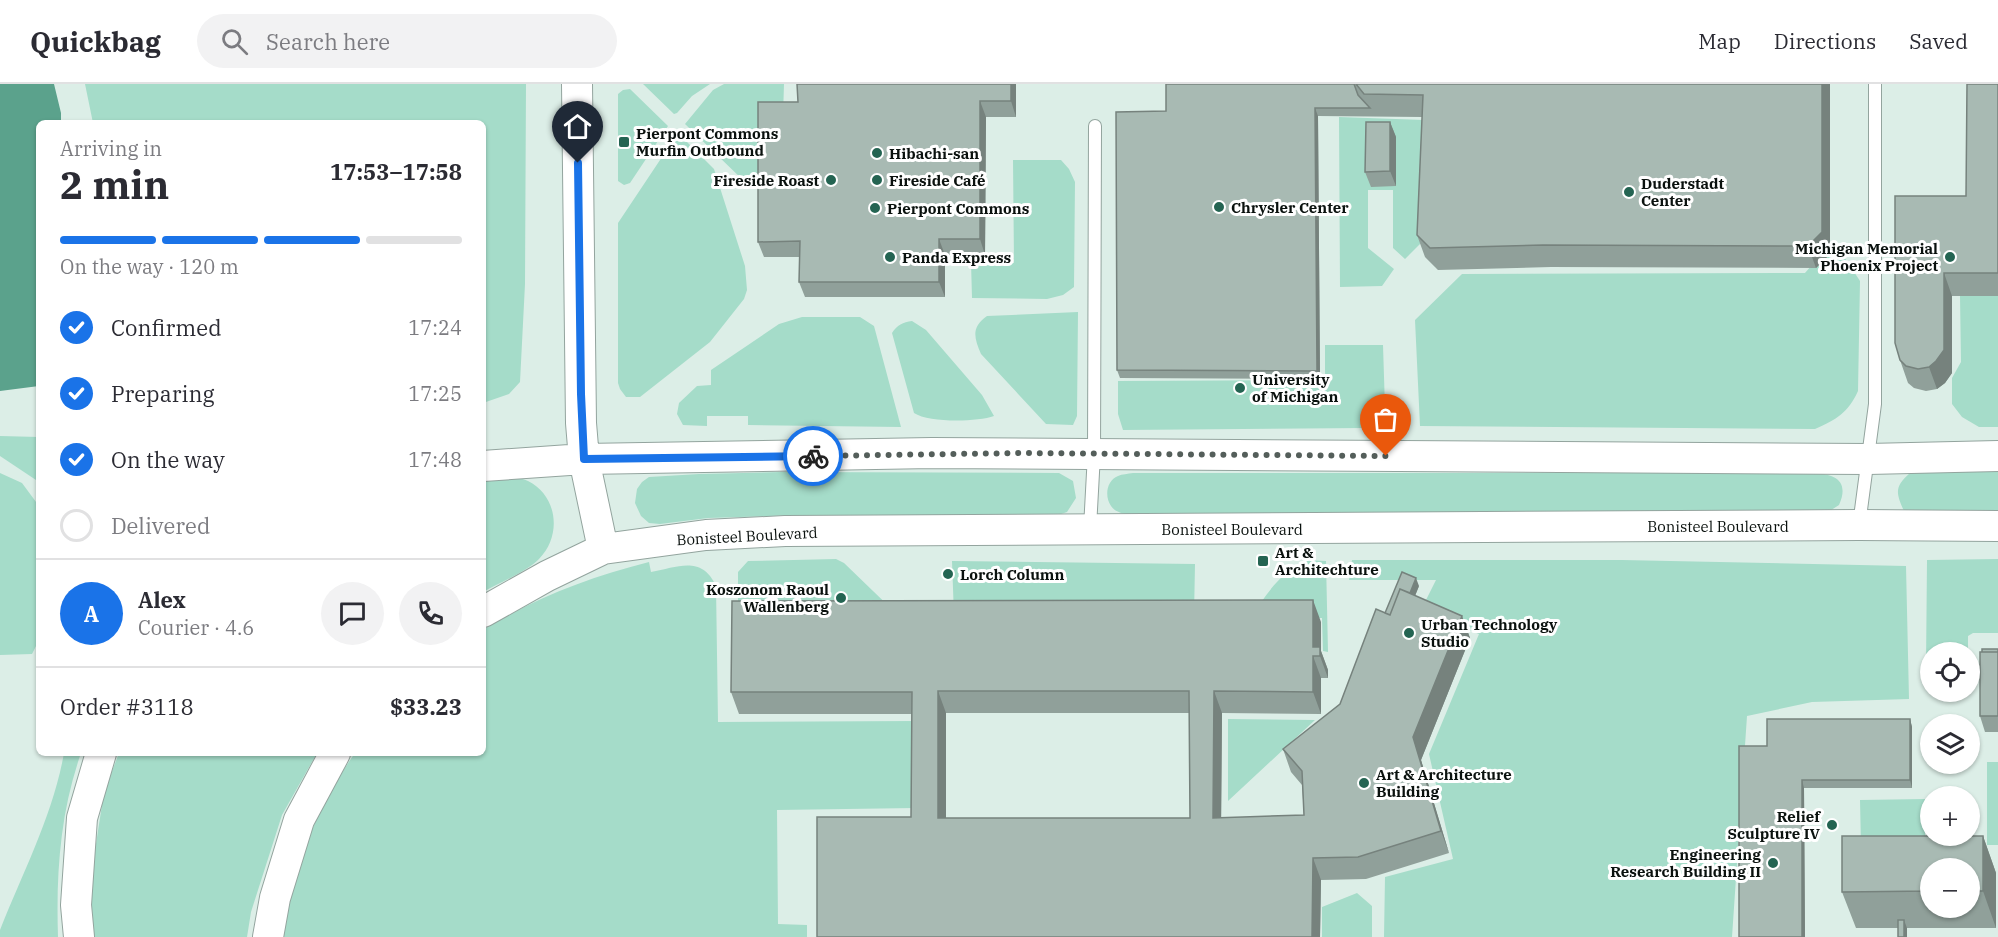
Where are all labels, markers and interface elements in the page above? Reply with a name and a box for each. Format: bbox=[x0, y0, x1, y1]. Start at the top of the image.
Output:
search box bbox=[197, 14, 617, 68]
text: Quickbag bbox=[30, 23, 161, 60]
icon: search bbox=[218, 25, 251, 58]
text: Search here bbox=[266, 27, 390, 56]
text: Map bbox=[1698, 27, 1741, 55]
text: Directions bbox=[1774, 27, 1876, 55]
text: Saved bbox=[1909, 27, 1968, 55]
pin bbox=[552, 101, 603, 163]
icon: home bbox=[561, 110, 594, 143]
place label: Pierpont Commons Murfin Outbound bbox=[636, 124, 778, 160]
text: Arriving in bbox=[60, 135, 162, 162]
marker: Pierpont Commons Murfin Outbound bbox=[617, 135, 631, 149]
place label: Hibachi-san bbox=[889, 144, 979, 163]
marker: Hibachi-san bbox=[870, 146, 884, 160]
text: 17:53–17:58 bbox=[330, 157, 462, 186]
text: 2 min bbox=[60, 159, 169, 210]
place label: Fireside Roast bbox=[714, 171, 819, 190]
place label: Fireside Café bbox=[889, 171, 985, 190]
marker: Fireside Roast bbox=[824, 173, 838, 187]
marker: Fireside Café bbox=[870, 173, 884, 187]
place label: Duderstadt Center bbox=[1641, 174, 1725, 210]
marker: Duderstadt Center bbox=[1622, 185, 1636, 199]
place label: Chrysler Center bbox=[1231, 198, 1349, 217]
place label: Pierpont Commons bbox=[887, 199, 1029, 218]
marker: Chrysler Center bbox=[1212, 200, 1226, 214]
marker: Pierpont Commons bbox=[868, 201, 882, 215]
place label: Michigan Memorial Phoenix Project bbox=[1795, 239, 1938, 275]
place label: Panda Express bbox=[902, 248, 1011, 267]
marker: Panda Express bbox=[883, 250, 897, 264]
marker: Michigan Memorial Phoenix Project bbox=[1943, 250, 1957, 264]
text: On the way · 120 m bbox=[60, 253, 239, 280]
icon: check bbox=[60, 311, 93, 344]
text: Confirmed bbox=[111, 313, 222, 342]
text: 17:24 bbox=[408, 314, 462, 341]
place label: University of Michigan bbox=[1252, 370, 1338, 406]
icon: check bbox=[60, 377, 93, 410]
text: Preparing bbox=[111, 379, 215, 408]
text: 17:25 bbox=[408, 380, 462, 407]
marker: University of Michigan bbox=[1233, 381, 1247, 395]
pin bbox=[1360, 394, 1411, 456]
icon: bag bbox=[1369, 403, 1402, 436]
courier bbox=[783, 426, 843, 486]
icon: bike bbox=[797, 440, 830, 473]
icon: check bbox=[60, 443, 93, 476]
text: On the way bbox=[111, 445, 225, 474]
text: 17:48 bbox=[408, 446, 462, 473]
text: Delivered bbox=[111, 511, 210, 540]
street label: Bonisteel Boulevard bbox=[1647, 517, 1789, 536]
street label: Bonisteel Boulevard bbox=[1161, 520, 1303, 539]
street label: Bonisteel Boulevard bbox=[676, 523, 818, 549]
place label: Art & Architechture bbox=[1275, 543, 1379, 579]
marker: Art & Architechture bbox=[1256, 554, 1270, 568]
place label: Lorch Column bbox=[960, 565, 1064, 584]
marker: Lorch Column bbox=[941, 567, 955, 581]
place label: Koszonom Raoul Wallenberg bbox=[706, 580, 829, 616]
button: chat bbox=[321, 582, 384, 645]
button: phone bbox=[399, 582, 462, 645]
text: Alex bbox=[138, 585, 186, 614]
marker: Koszonom Raoul Wallenberg bbox=[834, 591, 848, 605]
text: A bbox=[84, 599, 99, 628]
text: Courier · 4.6 bbox=[138, 614, 254, 641]
place label: Urban Technology Studio bbox=[1421, 615, 1558, 651]
marker: Urban Technology Studio bbox=[1402, 626, 1416, 640]
map controls bbox=[1920, 642, 1980, 918]
button: locate bbox=[1920, 642, 1980, 702]
text: Order #3118 bbox=[60, 692, 194, 721]
text: $33.23 bbox=[390, 692, 462, 721]
button: layers bbox=[1920, 714, 1980, 774]
place label: Art & Architecture Building bbox=[1376, 765, 1512, 801]
marker: Art & Architecture Building bbox=[1357, 776, 1371, 790]
button: + bbox=[1920, 786, 1980, 846]
place label: Relief Sculpture IV bbox=[1728, 807, 1821, 843]
marker: Relief Sculpture IV bbox=[1825, 818, 1839, 832]
place label: Engineering Research Building II bbox=[1610, 845, 1761, 881]
marker: Engineering Research Building II bbox=[1766, 856, 1780, 870]
button: − bbox=[1920, 858, 1980, 918]

